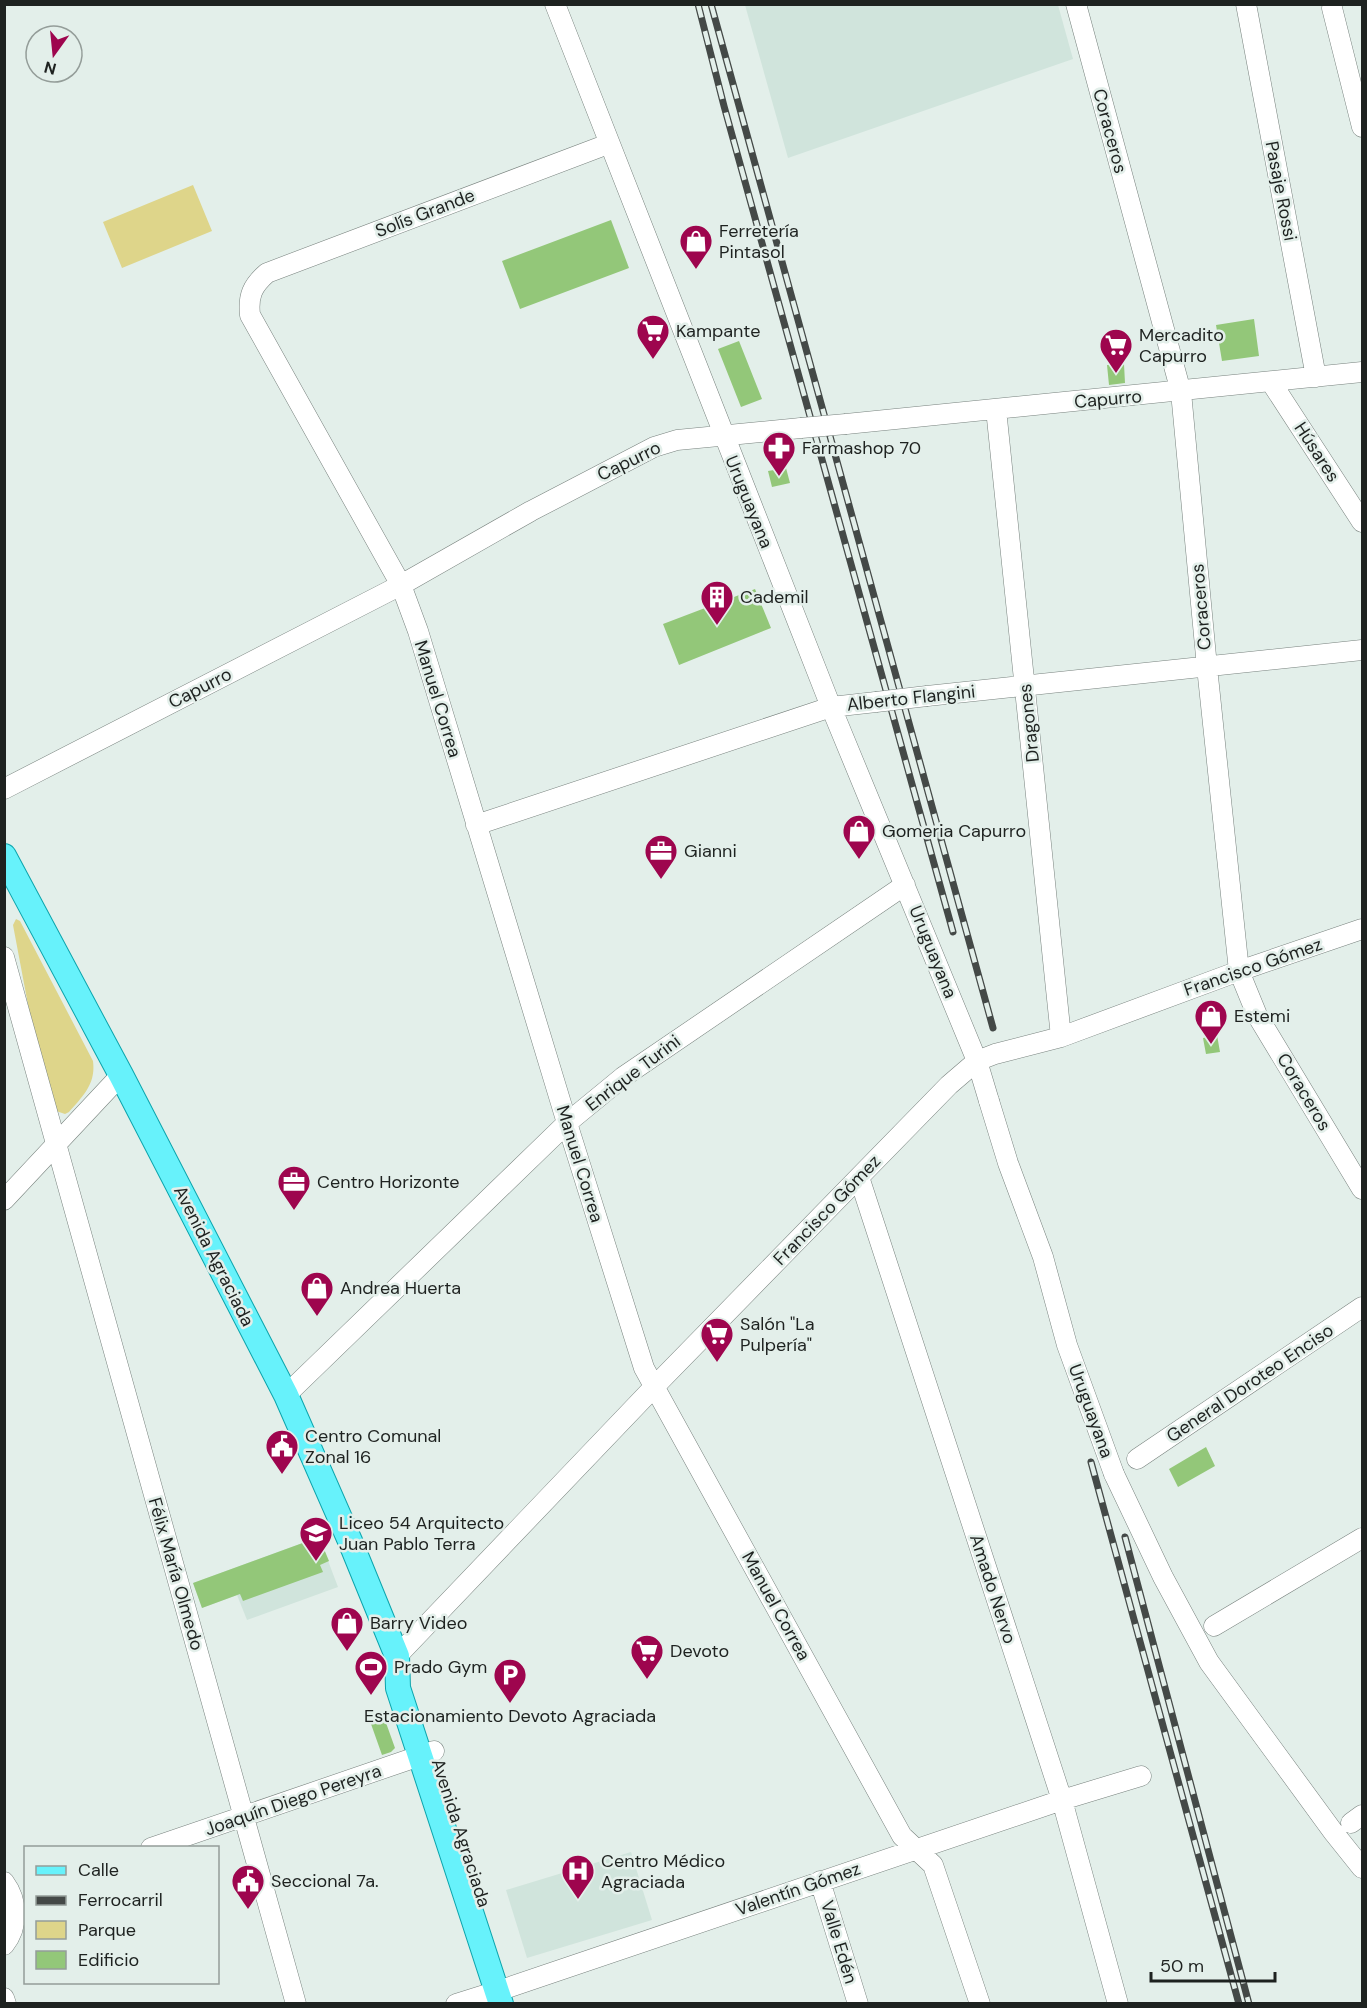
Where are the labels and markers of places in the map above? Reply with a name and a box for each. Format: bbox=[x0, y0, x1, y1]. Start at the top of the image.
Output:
place label: Ferretería Pintasol bbox=[719, 219, 799, 264]
shop icon: Ferretería Pintasol bbox=[678, 223, 714, 270]
supermarket icon: Kampante bbox=[635, 313, 671, 360]
place label: Kampante bbox=[676, 319, 760, 343]
place label: Mercadito Capurro bbox=[1139, 323, 1224, 368]
supermarket icon: Mercadito Capurro bbox=[1098, 327, 1134, 374]
pharmacy icon: Farmashop 70 bbox=[761, 430, 797, 477]
place label: Farmashop 70 bbox=[802, 436, 921, 460]
building icon: Cademil bbox=[699, 579, 735, 626]
place label: Cademil bbox=[740, 585, 809, 609]
shop icon: Gomeria Capurro bbox=[841, 813, 877, 860]
place label: Gomeria Capurro bbox=[882, 819, 1026, 843]
office icon: Gianni bbox=[643, 833, 679, 880]
place label: Gianni bbox=[684, 839, 737, 863]
shop icon: Estemi bbox=[1193, 998, 1229, 1045]
place label: Estemi bbox=[1234, 1004, 1290, 1028]
office icon: Centro Horizonte bbox=[276, 1164, 312, 1211]
place label: Centro Horizonte bbox=[317, 1170, 460, 1194]
shop icon: Andrea Huerta bbox=[299, 1270, 335, 1317]
place label: Andrea Huerta bbox=[340, 1276, 461, 1300]
place label: Salón "La Pulpería" bbox=[740, 1312, 815, 1357]
supermarket icon: Salón "La Pulpería" bbox=[699, 1316, 735, 1363]
place label: Centro Comunal Zonal 16 bbox=[305, 1424, 441, 1469]
public building icon: Centro Comunal Zonal 16 bbox=[264, 1428, 300, 1475]
place label: Liceo 54 Arquitecto Juan Pablo Terra bbox=[339, 1511, 504, 1556]
school or university icon: Liceo 54 Arquitecto Juan Pablo Terra bbox=[298, 1515, 334, 1562]
shop icon: Barry Video bbox=[329, 1605, 365, 1652]
place label: Barry Video bbox=[370, 1611, 467, 1635]
supermarket icon: Devoto bbox=[629, 1633, 665, 1680]
place label: Devoto bbox=[670, 1639, 729, 1663]
sports icon: Prado Gym bbox=[353, 1649, 389, 1696]
place label: Prado Gym bbox=[394, 1655, 487, 1679]
parking icon: Estacionamiento Devoto Agraciada bbox=[492, 1657, 528, 1704]
place label: Estacionamiento Devoto Agraciada bbox=[364, 1704, 656, 1728]
place label: Centro Médico Agraciada bbox=[601, 1849, 725, 1894]
hospital icon: Centro Médico Agraciada bbox=[560, 1853, 596, 1900]
public building icon: Seccional 7a. bbox=[230, 1863, 266, 1910]
place label: Seccional 7a. bbox=[271, 1869, 379, 1893]

